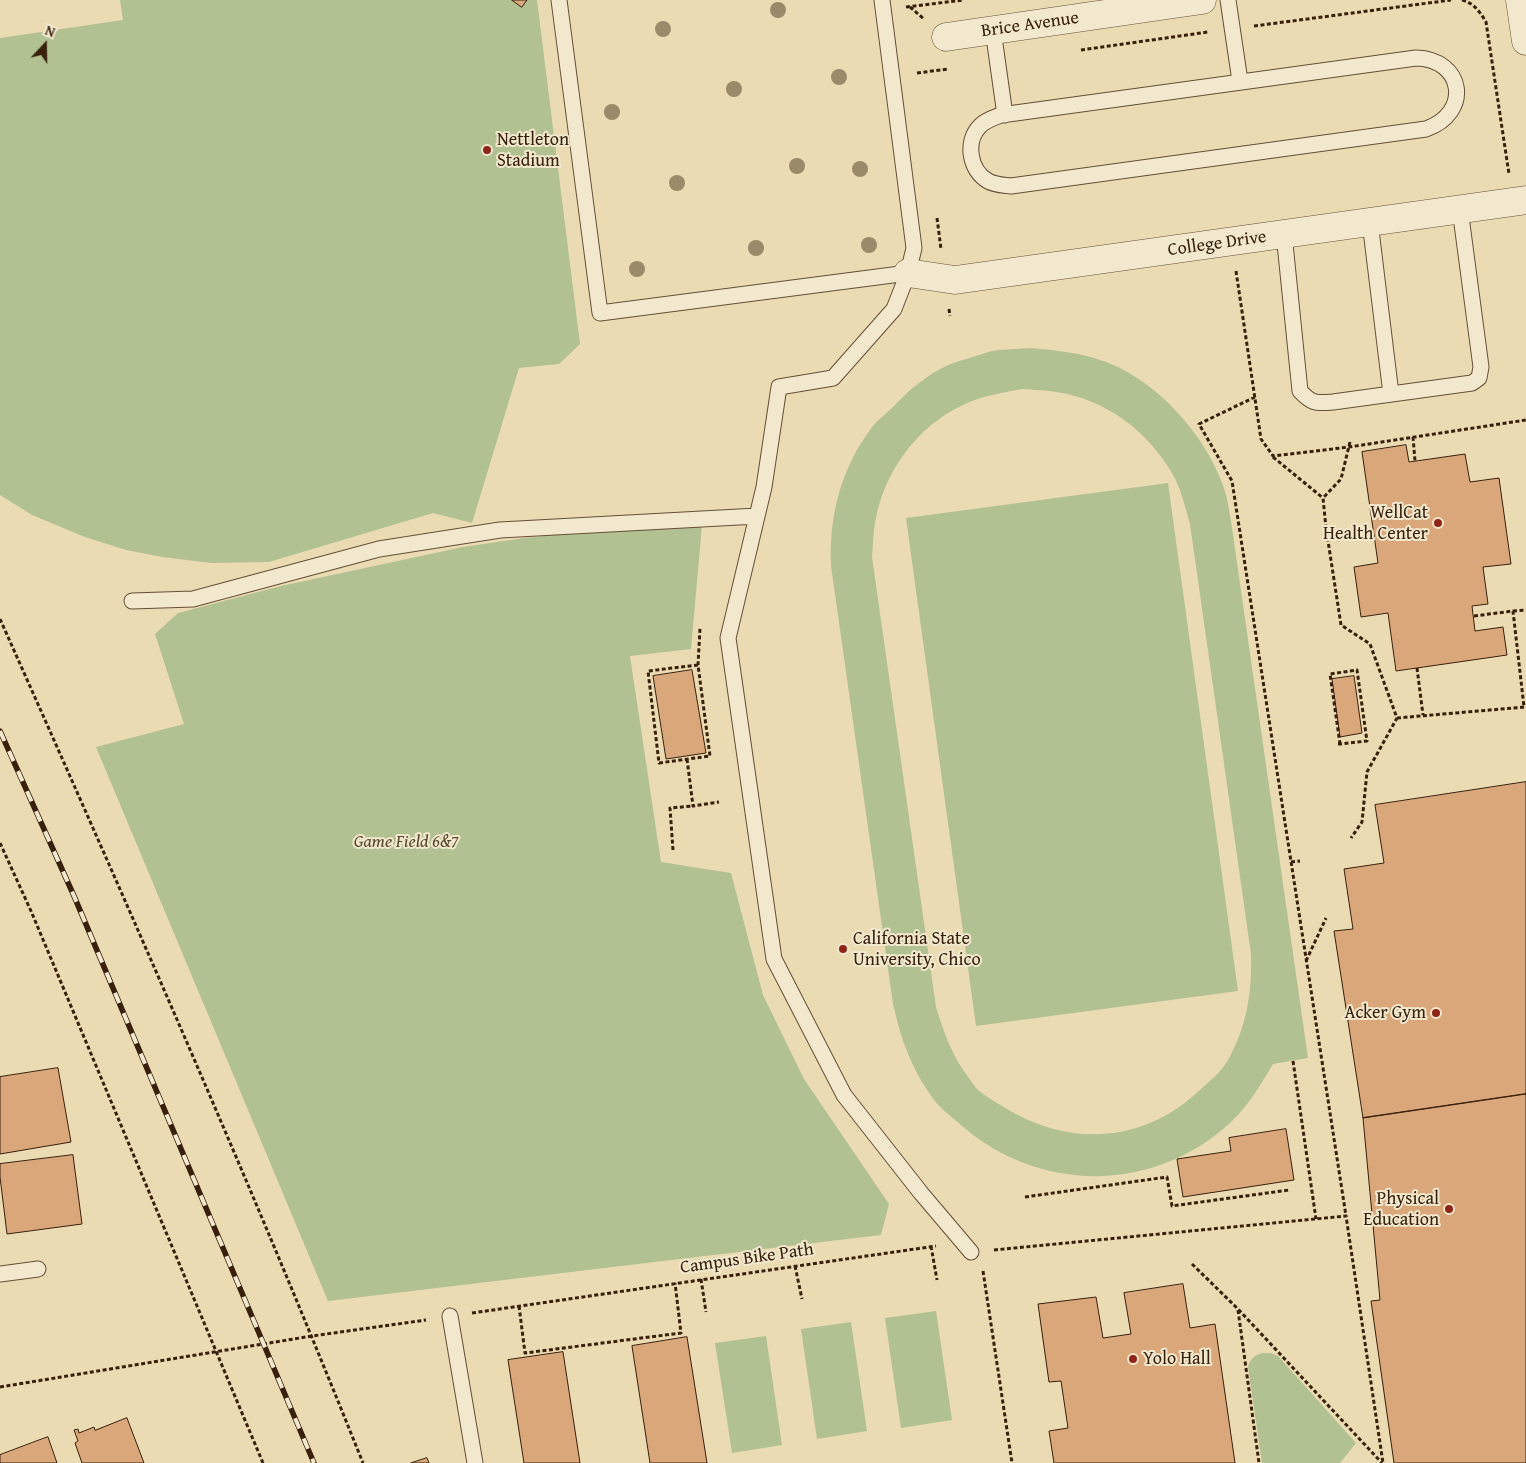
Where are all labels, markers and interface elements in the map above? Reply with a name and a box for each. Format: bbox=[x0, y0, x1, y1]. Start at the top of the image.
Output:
street label: Brice Avenue bbox=[980, 7, 1080, 43]
north arrow bbox=[20, 20, 70, 70]
text: N bbox=[42, 20, 58, 42]
place label: Nettleton Stadium bbox=[497, 129, 569, 172]
marker: Nettleton Stadium bbox=[481, 144, 493, 156]
street label: College Drive bbox=[1166, 226, 1268, 262]
place label: WellCat Health Center bbox=[1323, 502, 1428, 544]
marker: WellCat Health Center bbox=[1432, 517, 1444, 529]
park label: Game Field 6&7 bbox=[354, 831, 458, 853]
place label: California State University, Chico bbox=[853, 928, 981, 971]
marker: California State University, Chico bbox=[837, 943, 849, 955]
place label: Acker Gym bbox=[1344, 1002, 1426, 1024]
marker: Acker Gym bbox=[1430, 1007, 1442, 1019]
place label: Physical Education bbox=[1363, 1188, 1439, 1230]
marker: Physical Education bbox=[1443, 1203, 1455, 1215]
street label: Campus Bike Path bbox=[679, 1239, 815, 1279]
place label: Yolo Hall bbox=[1143, 1348, 1211, 1370]
marker: Yolo Hall bbox=[1127, 1353, 1139, 1365]

